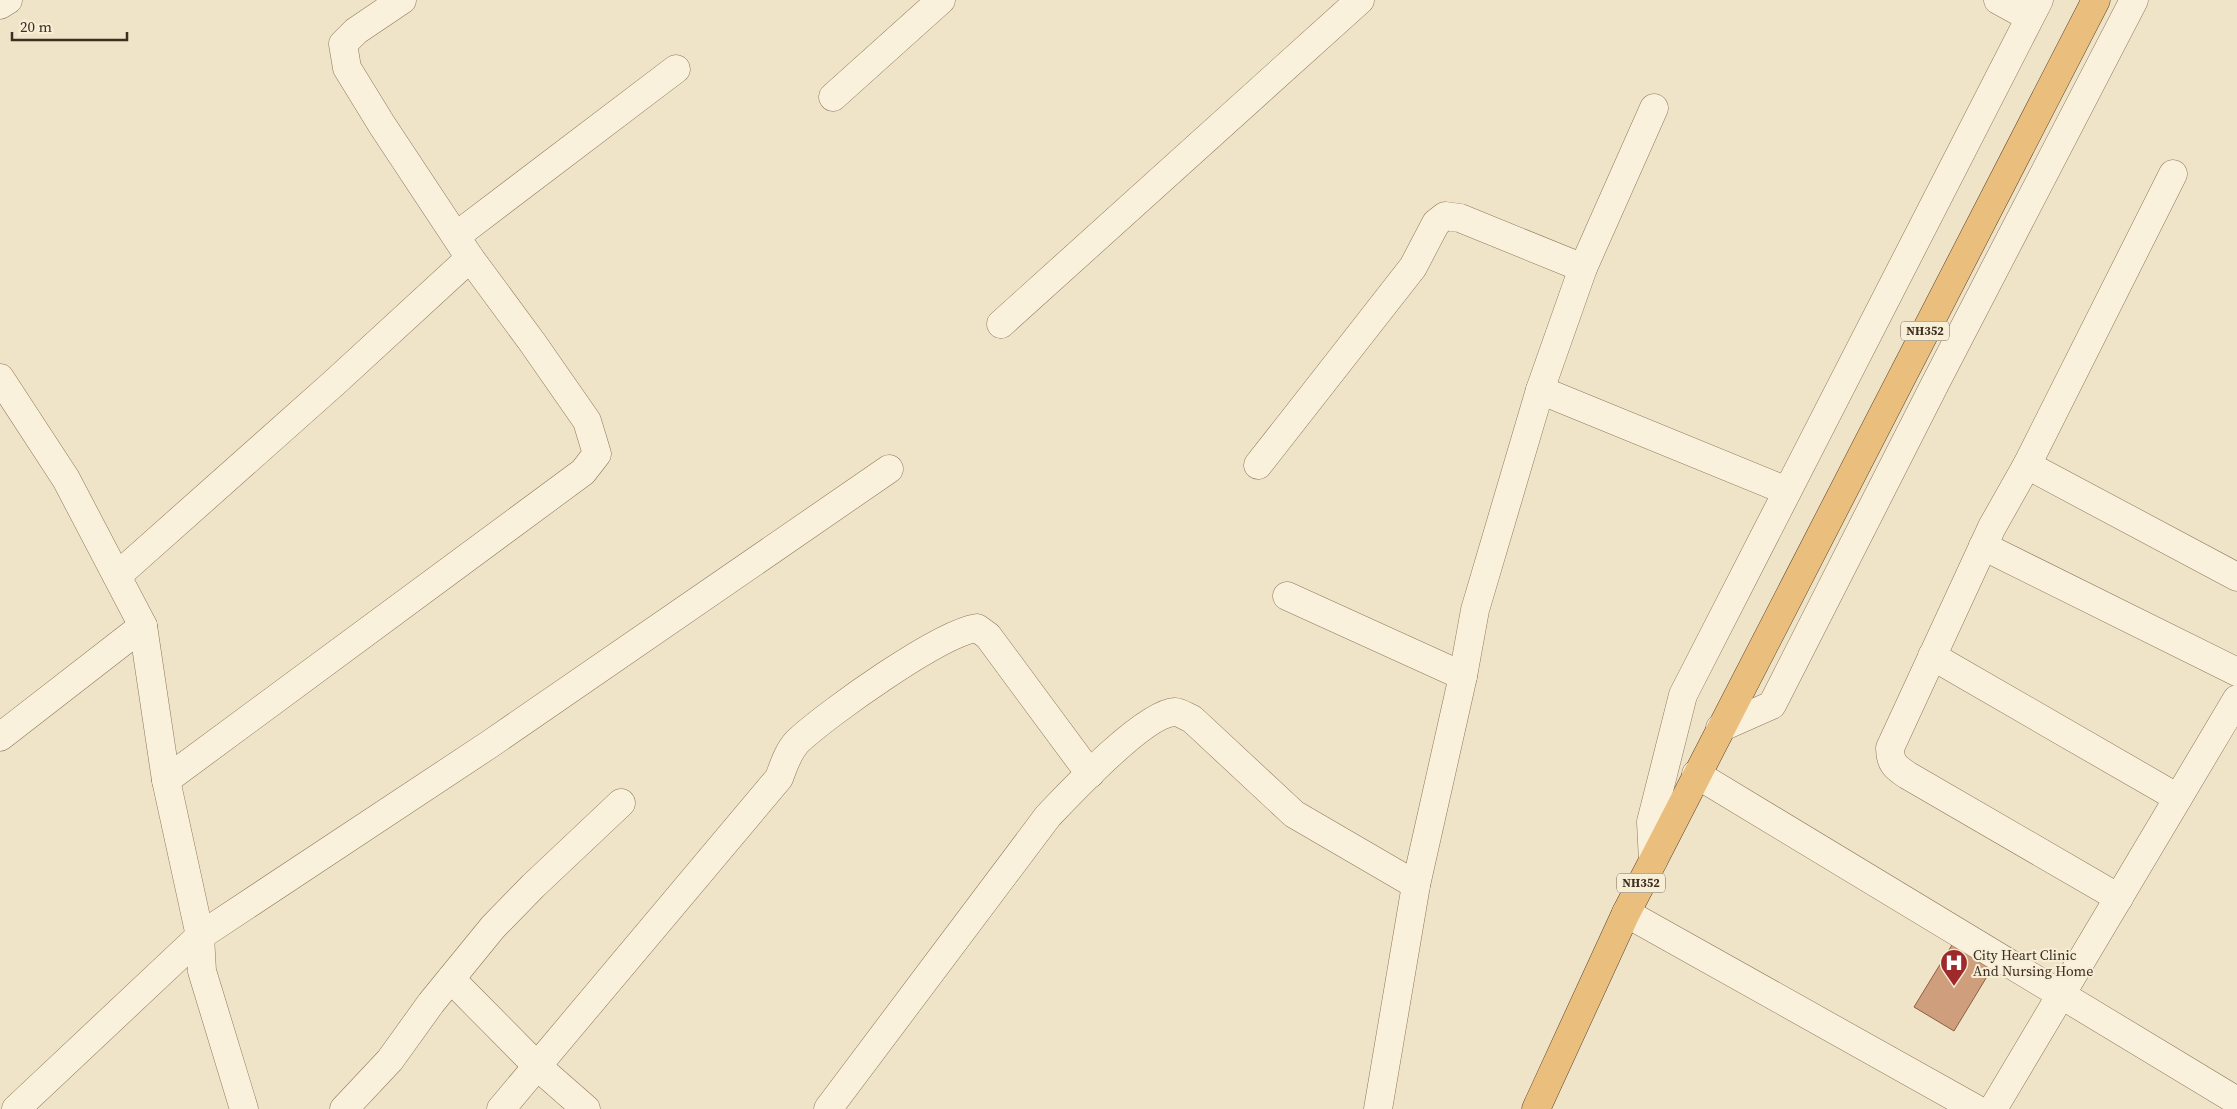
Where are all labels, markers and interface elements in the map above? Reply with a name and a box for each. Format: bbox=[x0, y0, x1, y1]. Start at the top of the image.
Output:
scale bar bbox=[12, 10, 128, 42]
text: 20 m bbox=[20, 16, 52, 37]
road number: NH352 bbox=[1901, 322, 1949, 341]
road number: NH352 bbox=[1617, 874, 1665, 892]
place label: City Heart Clinic And Nursing Home bbox=[1973, 945, 2093, 981]
hospital icon: City Heart Clinic And Nursing Home bbox=[1939, 948, 1969, 987]

